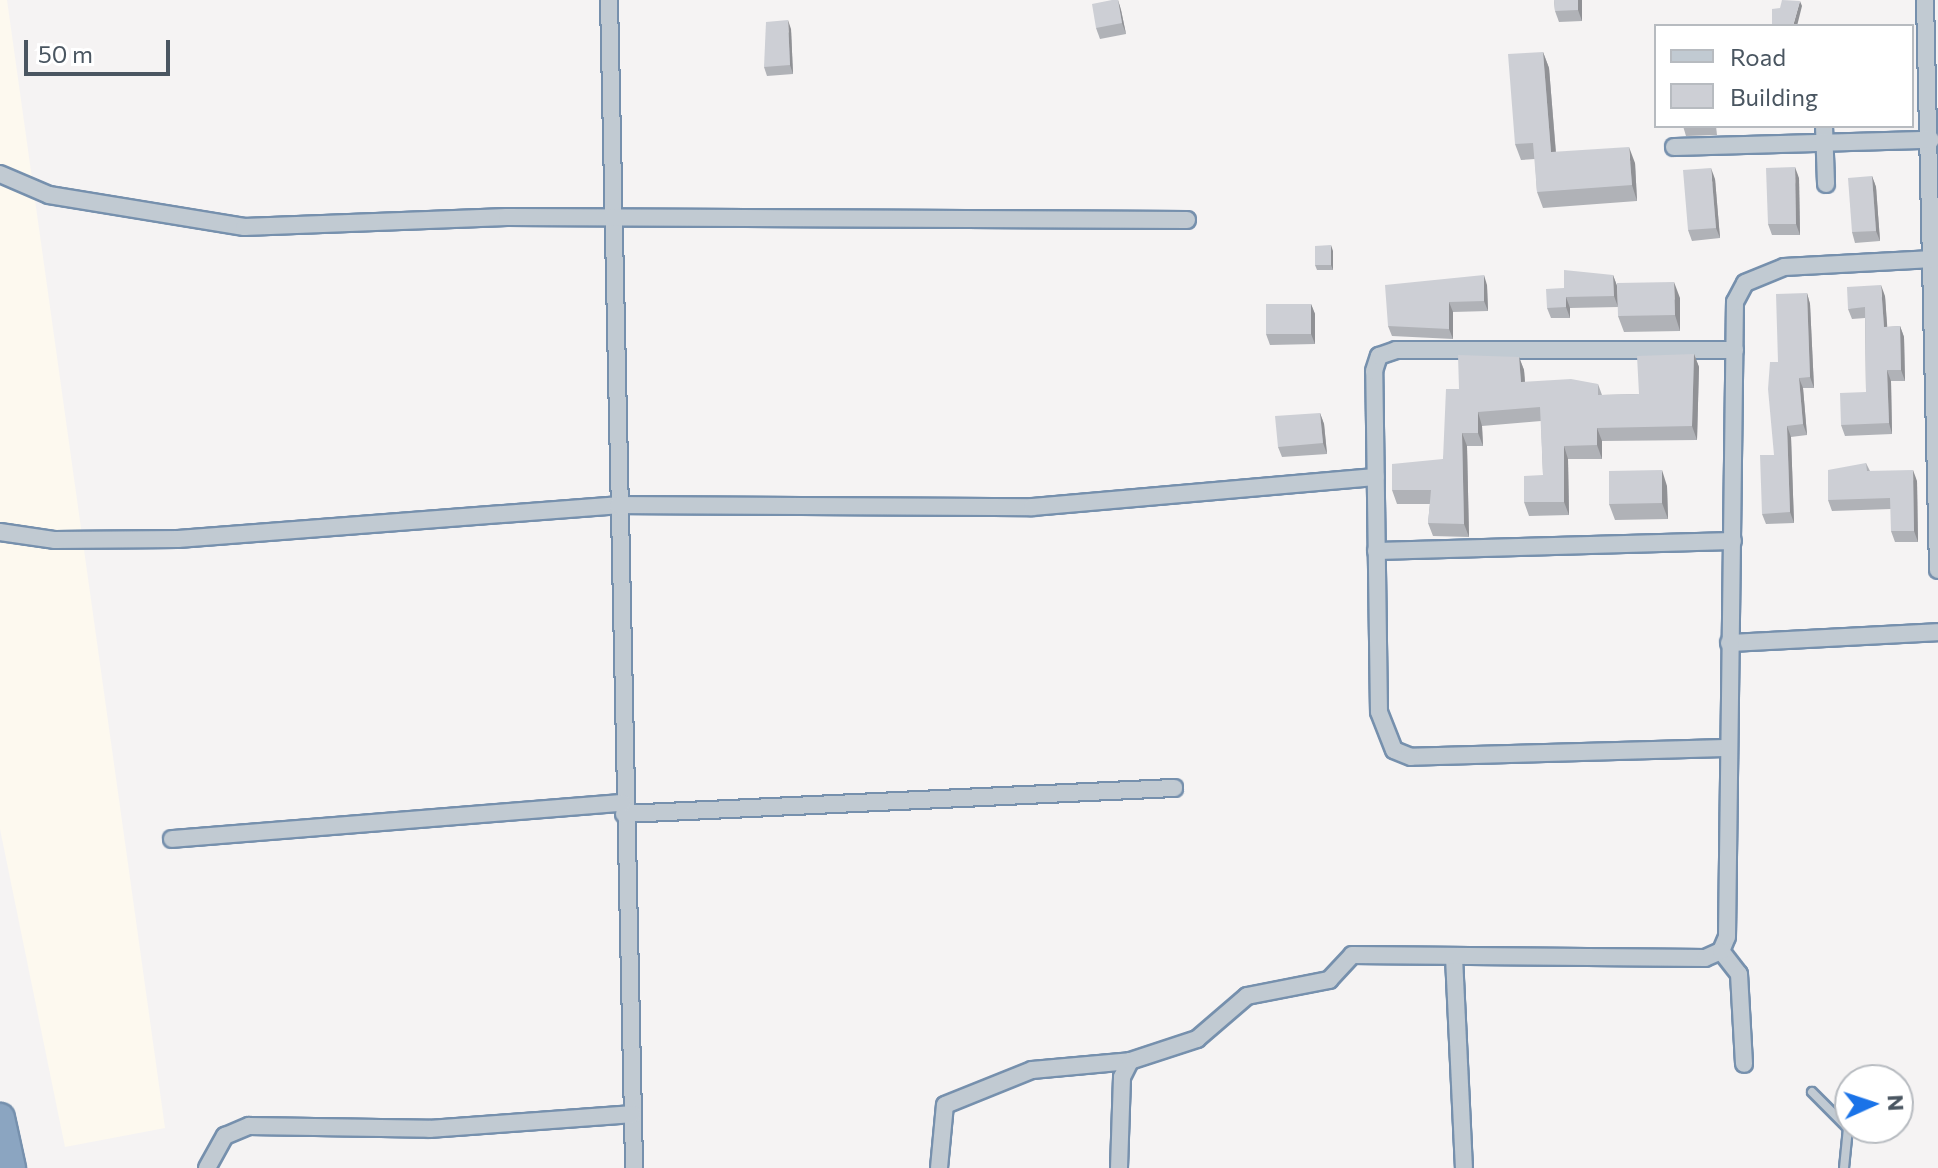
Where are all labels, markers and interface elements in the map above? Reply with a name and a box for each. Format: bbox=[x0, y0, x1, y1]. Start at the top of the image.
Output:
scale bar bbox=[28, 24, 174, 74]
legend bbox=[1654, 24, 1914, 128]
text: 50 m bbox=[38, 39, 93, 68]
text: Road bbox=[1730, 42, 1786, 71]
text: Building bbox=[1730, 82, 1818, 111]
north arrow bbox=[1834, 1064, 1914, 1144]
text: N bbox=[1883, 1094, 1910, 1112]

